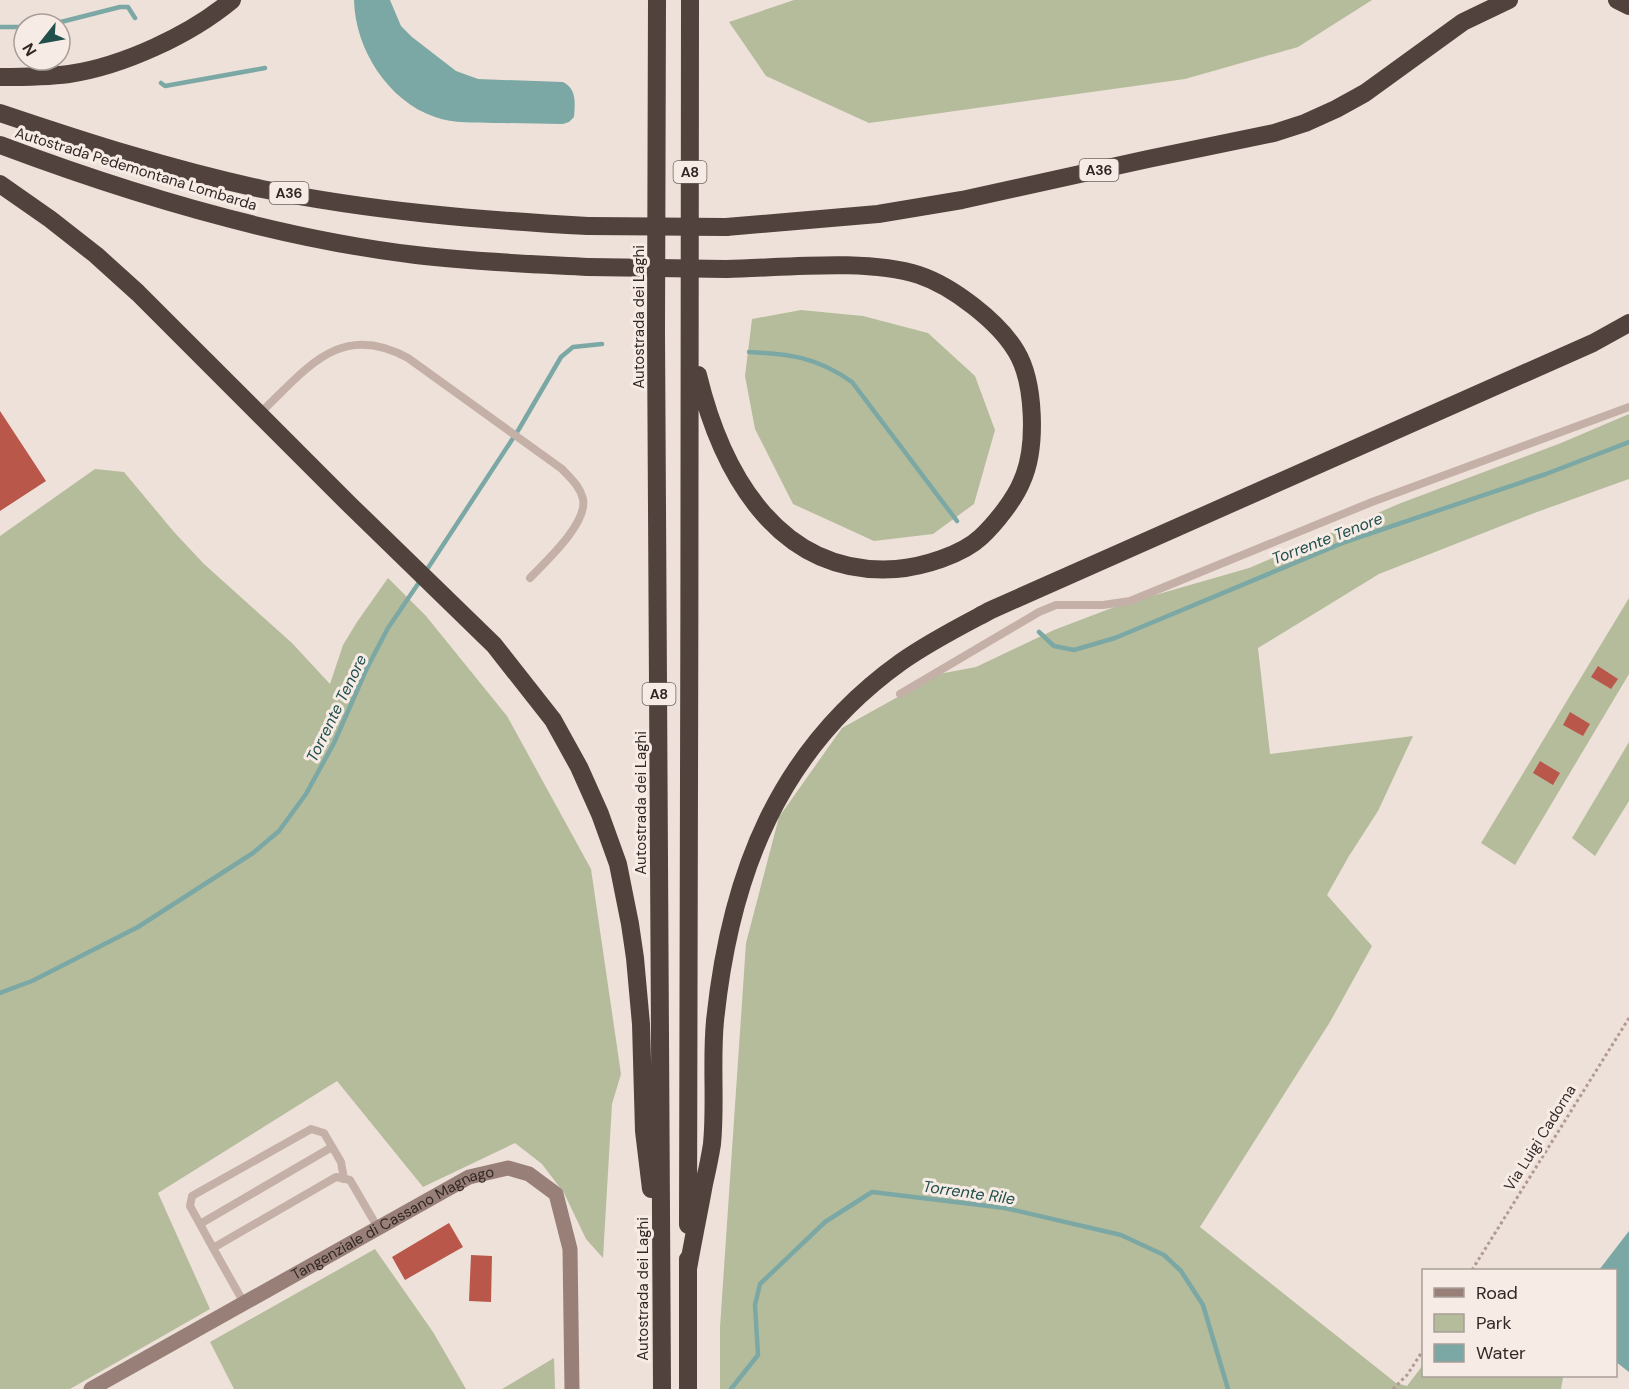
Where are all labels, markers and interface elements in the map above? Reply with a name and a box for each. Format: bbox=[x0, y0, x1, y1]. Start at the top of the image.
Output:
north arrow bbox=[12, 12, 72, 72]
text: N bbox=[18, 39, 42, 60]
street label: Autostrada Pedemontana Lombarda bbox=[13, 123, 259, 215]
road number: A36 bbox=[1080, 159, 1118, 181]
road number: A8 bbox=[674, 161, 706, 183]
road number: A36 bbox=[270, 182, 308, 204]
street label: Autostrada dei Laghi bbox=[629, 245, 649, 389]
water label: Torrente Tenore bbox=[1269, 508, 1386, 569]
water label: Torrente Tenore bbox=[301, 651, 372, 766]
road number: A8 bbox=[642, 683, 676, 705]
street label: Autostrada dei Laghi bbox=[631, 731, 651, 875]
street label: Via Luigi Cadorna bbox=[1499, 1081, 1581, 1195]
street label: Tangenziale di Cassano Magnago bbox=[288, 1162, 496, 1285]
water label: Torrente Rile bbox=[921, 1176, 1016, 1209]
street label: Autostrada dei Laghi bbox=[633, 1217, 653, 1361]
legend bbox=[1422, 1269, 1617, 1377]
text: Road bbox=[1476, 1281, 1518, 1305]
text: Park bbox=[1476, 1311, 1512, 1335]
text: Water bbox=[1476, 1341, 1526, 1365]

